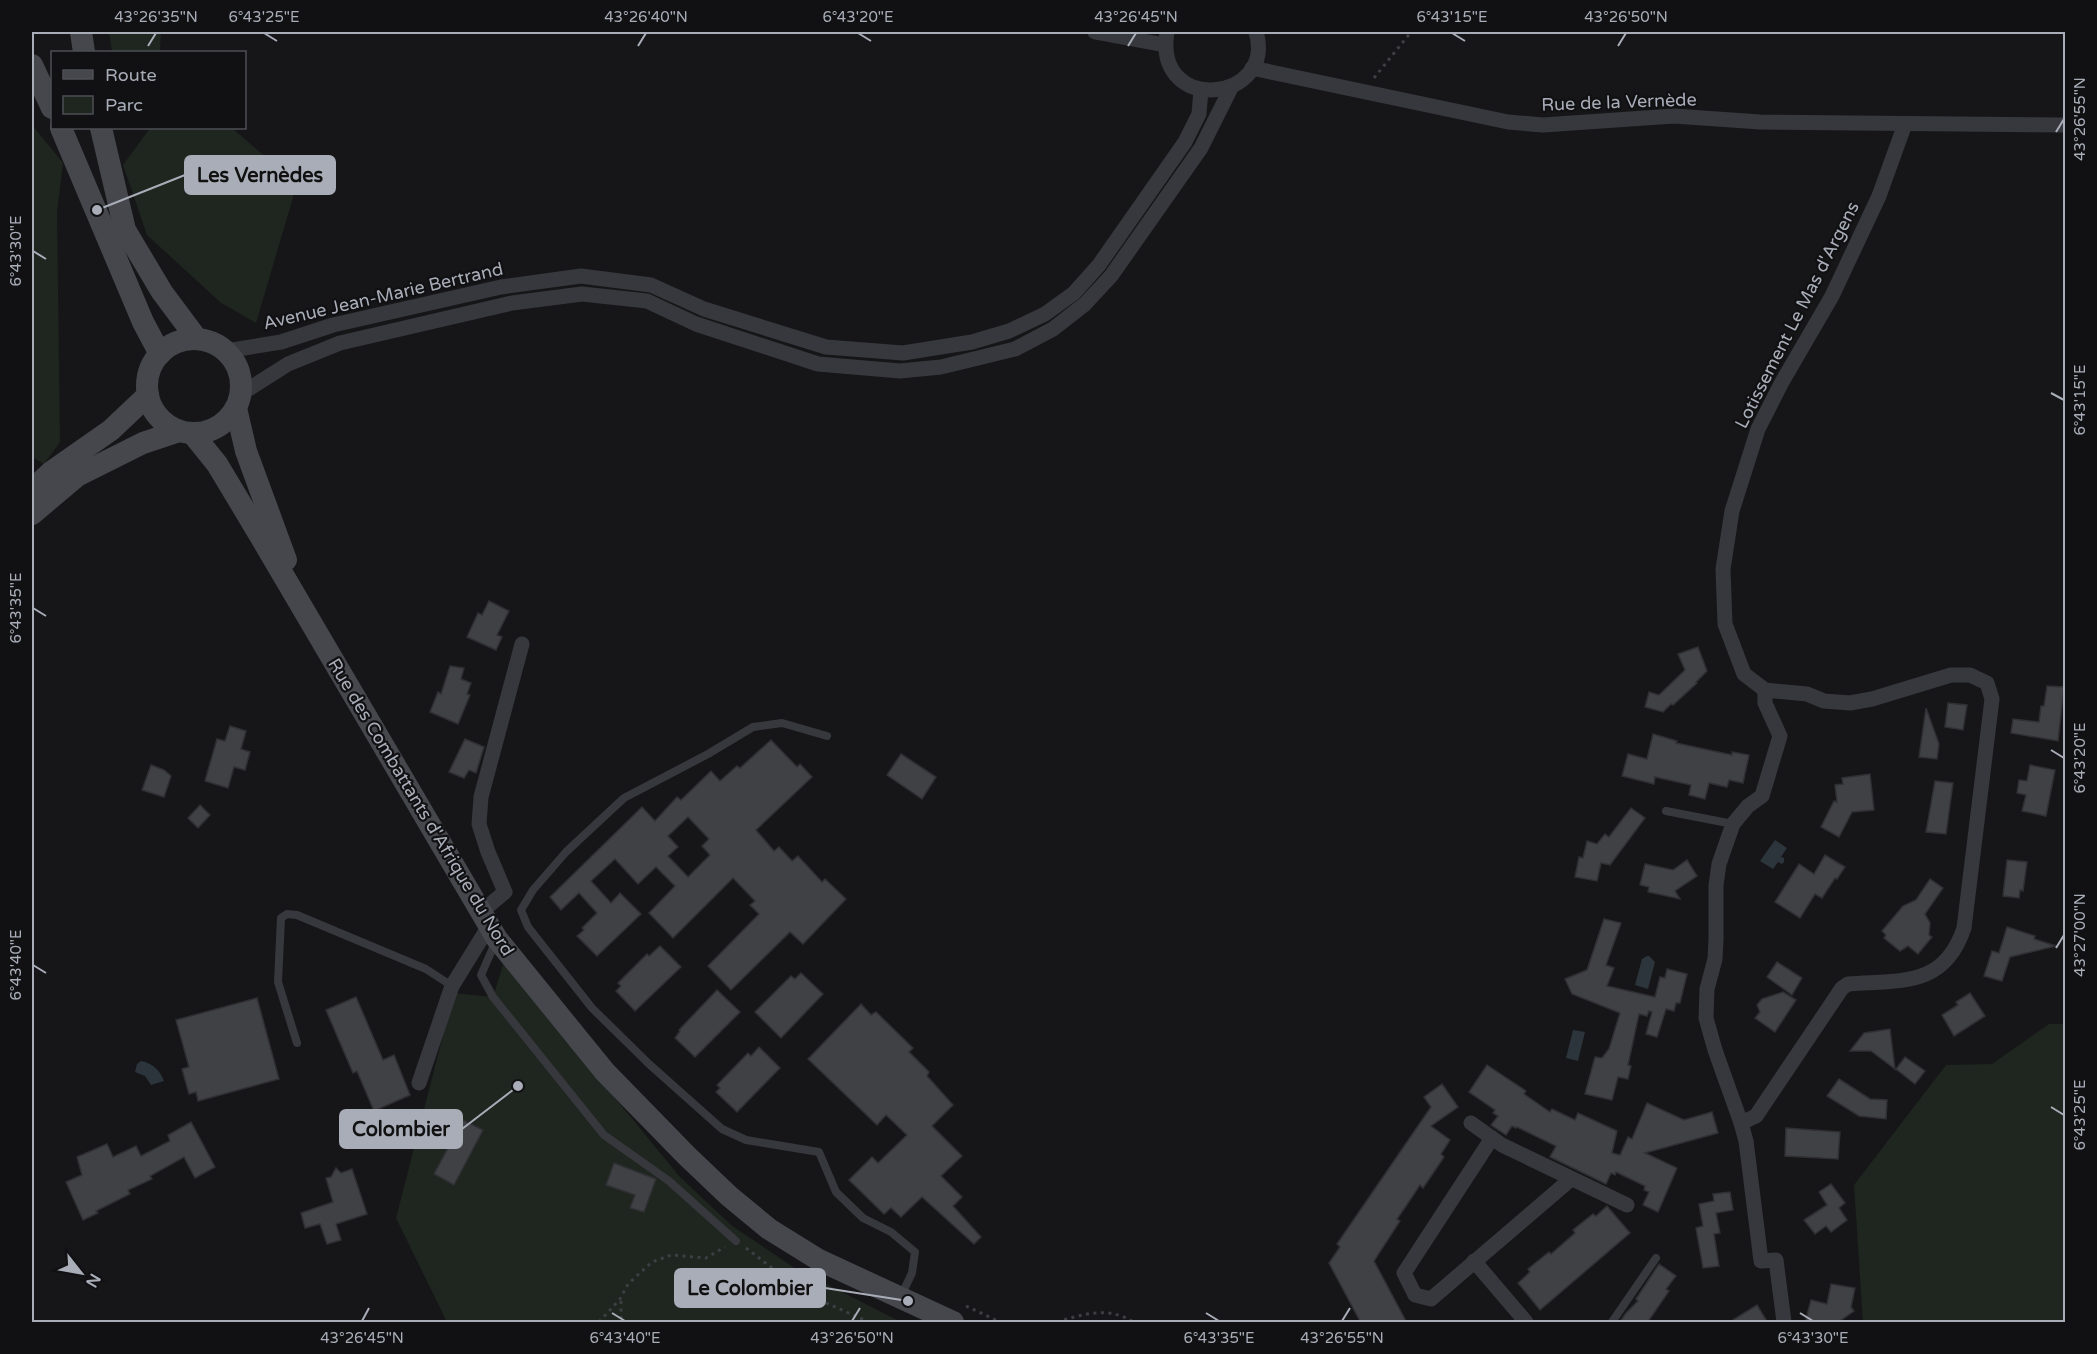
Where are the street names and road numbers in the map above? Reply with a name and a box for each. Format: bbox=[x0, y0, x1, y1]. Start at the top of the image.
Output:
street label: Rue de la Vernède bbox=[1541, 88, 1697, 116]
street label: Lotissement Le Mas d'Argens bbox=[1730, 198, 1864, 432]
street label: Avenue Jean-Marie Bertrand bbox=[261, 258, 505, 334]
street label: Rue des Combattants d'Afrique du Nord bbox=[323, 654, 519, 960]

